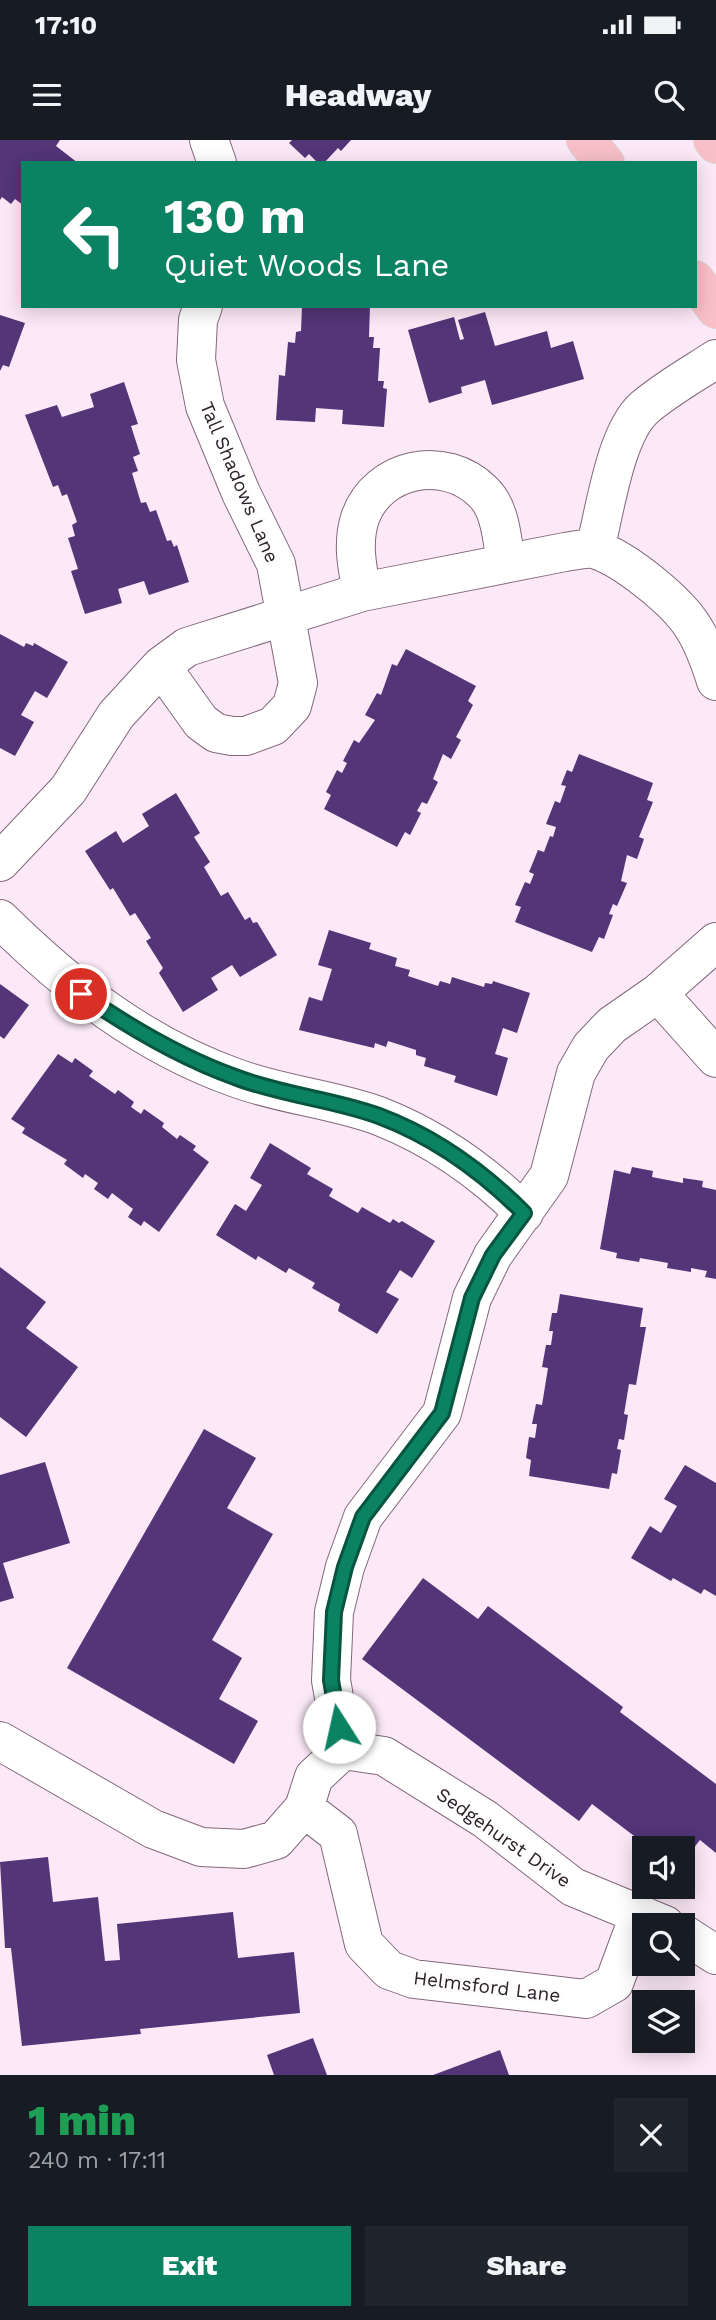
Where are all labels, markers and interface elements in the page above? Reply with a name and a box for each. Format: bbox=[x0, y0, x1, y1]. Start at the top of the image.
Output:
text: 17:10 bbox=[35, 10, 97, 40]
icon: menu bbox=[28, 76, 66, 114]
text: Headway bbox=[285, 76, 431, 114]
icon: search bbox=[650, 76, 688, 114]
text: 130 m bbox=[164, 187, 306, 245]
icon: left bbox=[49, 189, 140, 280]
text: Quiet Woods Lane bbox=[164, 246, 449, 284]
street label: Tall Shadows Lane bbox=[195, 398, 284, 566]
pin bbox=[51, 964, 111, 1024]
icon: arrive bbox=[62, 975, 100, 1013]
position arrow bbox=[302, 1690, 376, 1764]
street label: Sedgehurst Drive bbox=[432, 1782, 575, 1892]
map controls bbox=[632, 1836, 695, 2053]
button: sound bbox=[632, 1836, 695, 1899]
button: search bbox=[632, 1913, 695, 1976]
street label: Helmsford Lane bbox=[412, 1966, 562, 2007]
button: layers bbox=[632, 1990, 695, 2053]
text: 1 min bbox=[28, 2096, 136, 2145]
button: close bbox=[614, 2098, 688, 2172]
text: 240 m · 17:11 bbox=[28, 2147, 166, 2174]
button: Exit bbox=[28, 2226, 351, 2306]
button: Share bbox=[365, 2226, 688, 2306]

